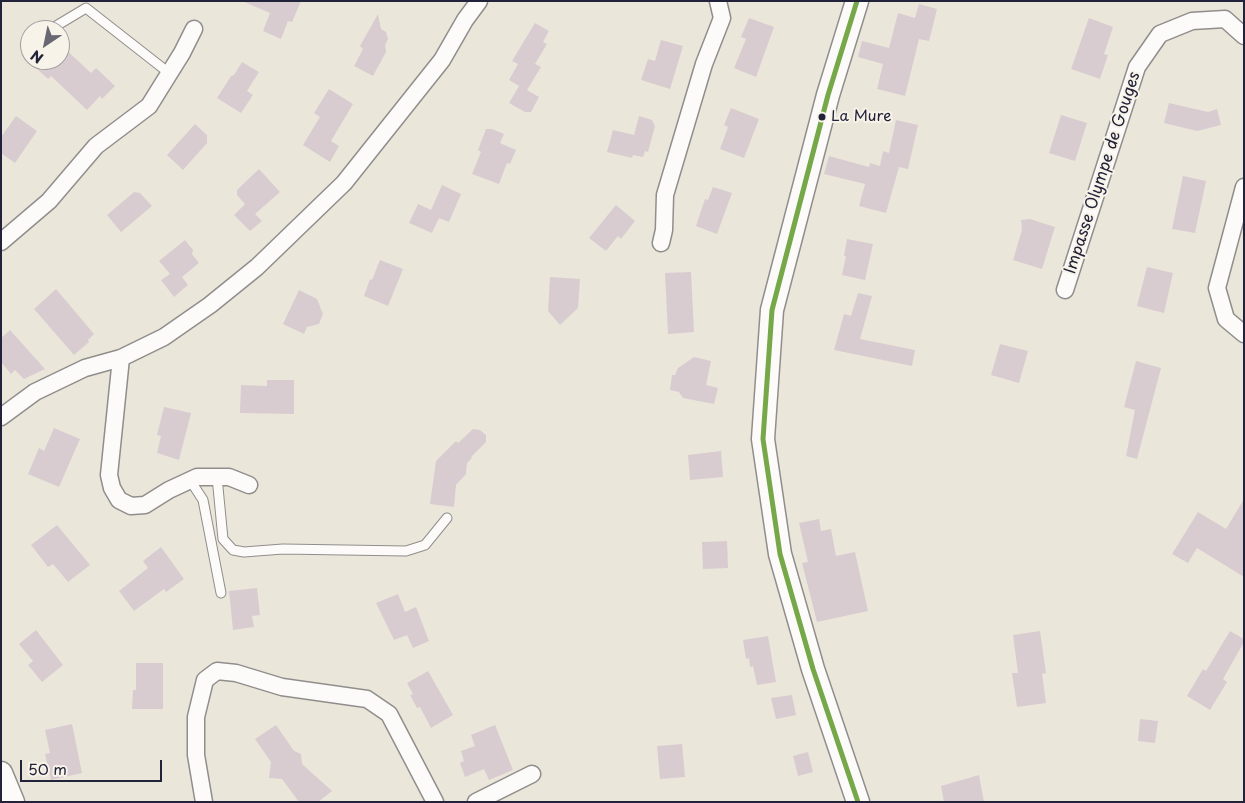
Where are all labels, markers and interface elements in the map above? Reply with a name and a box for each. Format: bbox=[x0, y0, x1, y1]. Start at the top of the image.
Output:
north arrow bbox=[20, 20, 70, 70]
text: N bbox=[26, 45, 47, 69]
street label: Impasse Olympe de Gouges bbox=[1061, 70, 1145, 276]
place label: La Mure bbox=[831, 108, 892, 126]
marker: La Mure bbox=[817, 112, 827, 122]
scale bar bbox=[22, 750, 165, 782]
text: 50 m bbox=[28, 757, 67, 780]

